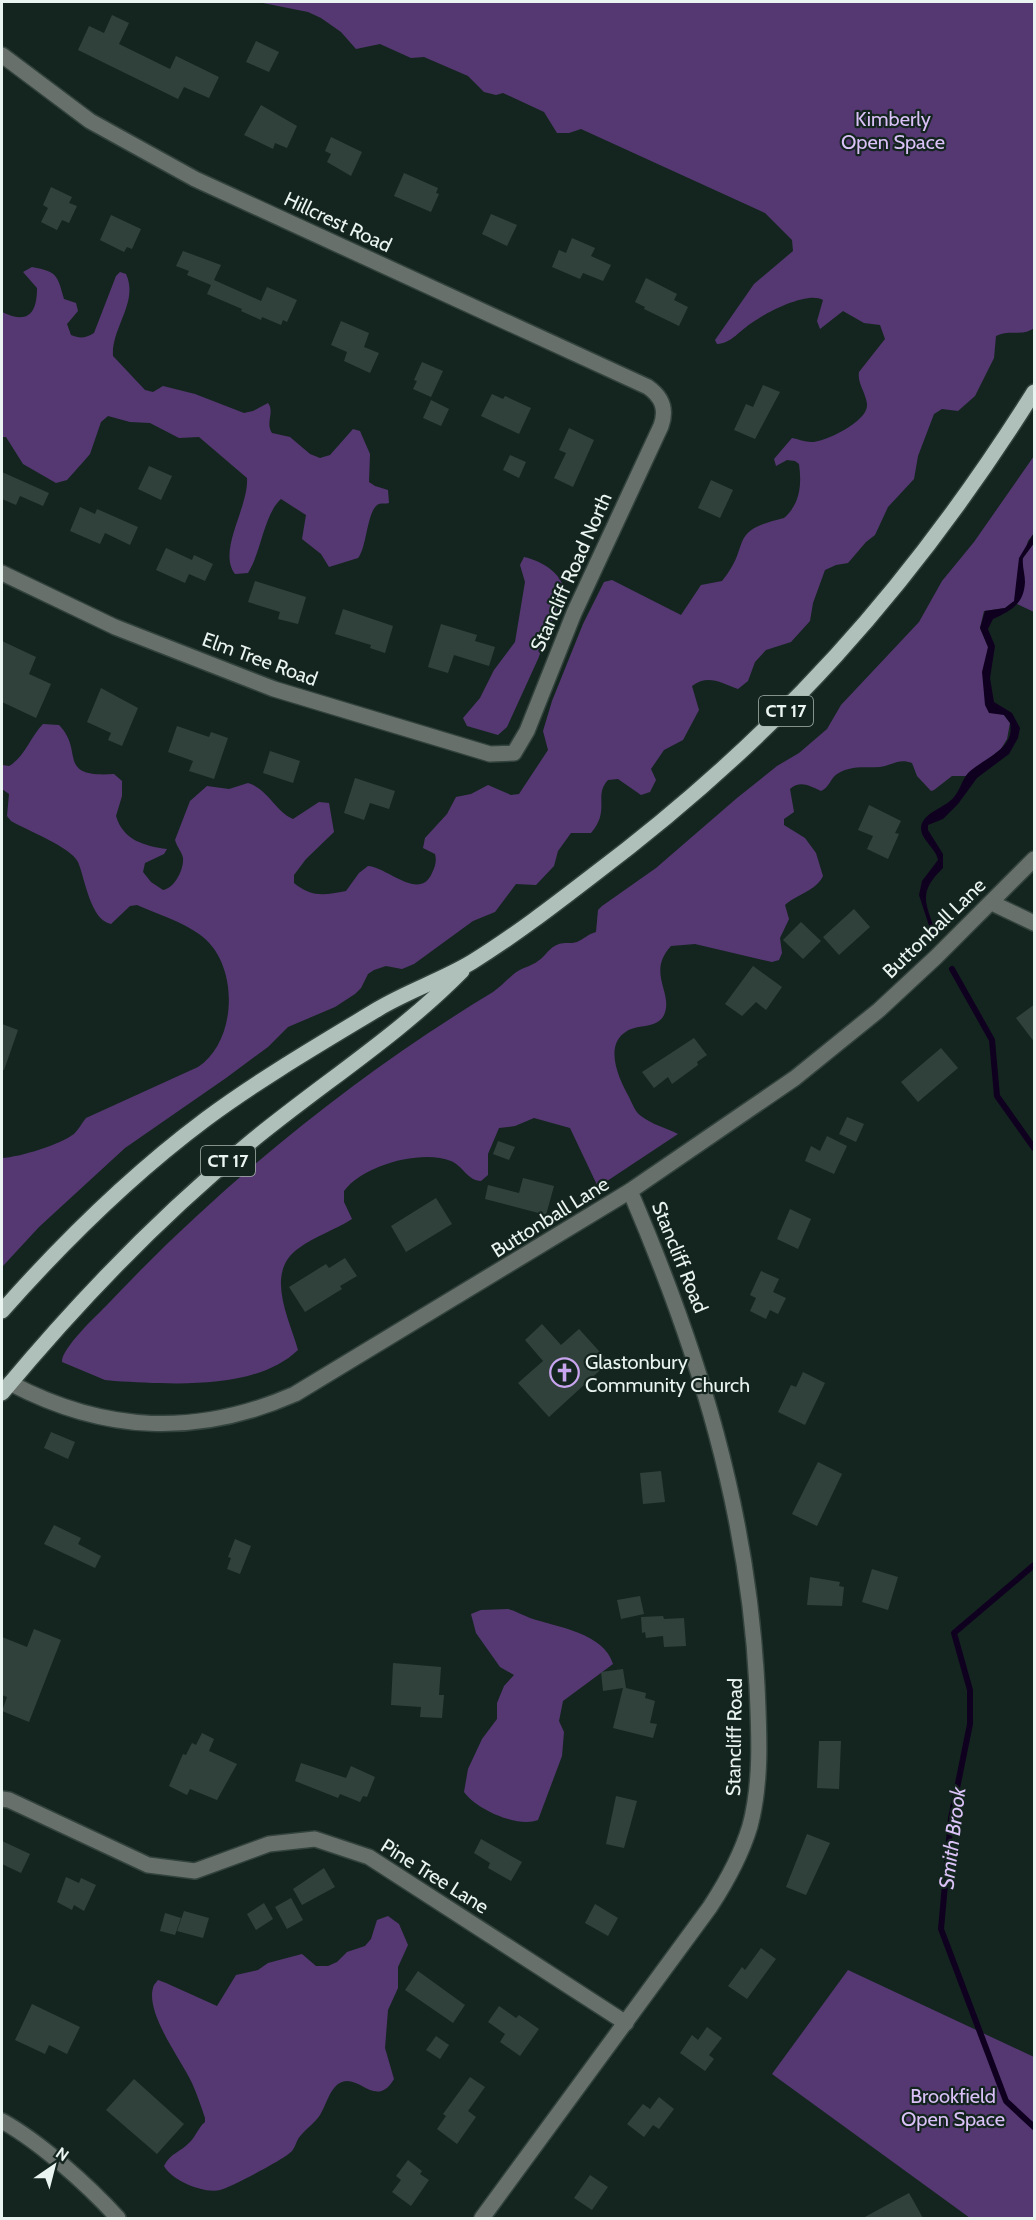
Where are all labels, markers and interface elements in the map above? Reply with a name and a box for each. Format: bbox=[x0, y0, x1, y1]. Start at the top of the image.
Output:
park label: Kimberly Open Space bbox=[841, 107, 945, 154]
street label: Hillcrest Road bbox=[280, 187, 396, 257]
street label: Stancliff Road North bbox=[525, 489, 617, 655]
street label: Elm Tree Road bbox=[199, 627, 321, 691]
road number: CT 17 bbox=[759, 696, 813, 726]
street label: Buttonball Lane bbox=[878, 873, 990, 983]
road number: CT 17 bbox=[201, 1146, 255, 1176]
street label: Buttonball Lane bbox=[487, 1171, 613, 1263]
street label: Stancliff Road bbox=[647, 1198, 713, 1316]
place label: Glastonbury Community Church bbox=[585, 1350, 750, 1397]
church icon: Glastonbury Community Church bbox=[548, 1357, 580, 1389]
street label: Stancliff Road bbox=[721, 1678, 747, 1796]
water label: Smith Brook bbox=[933, 1785, 971, 1890]
street label: Pine Tree Lane bbox=[377, 1833, 493, 1919]
park label: Brookfield Open Space bbox=[901, 2084, 1005, 2131]
north arrow bbox=[24, 2136, 84, 2196]
text: N bbox=[52, 2143, 72, 2165]

